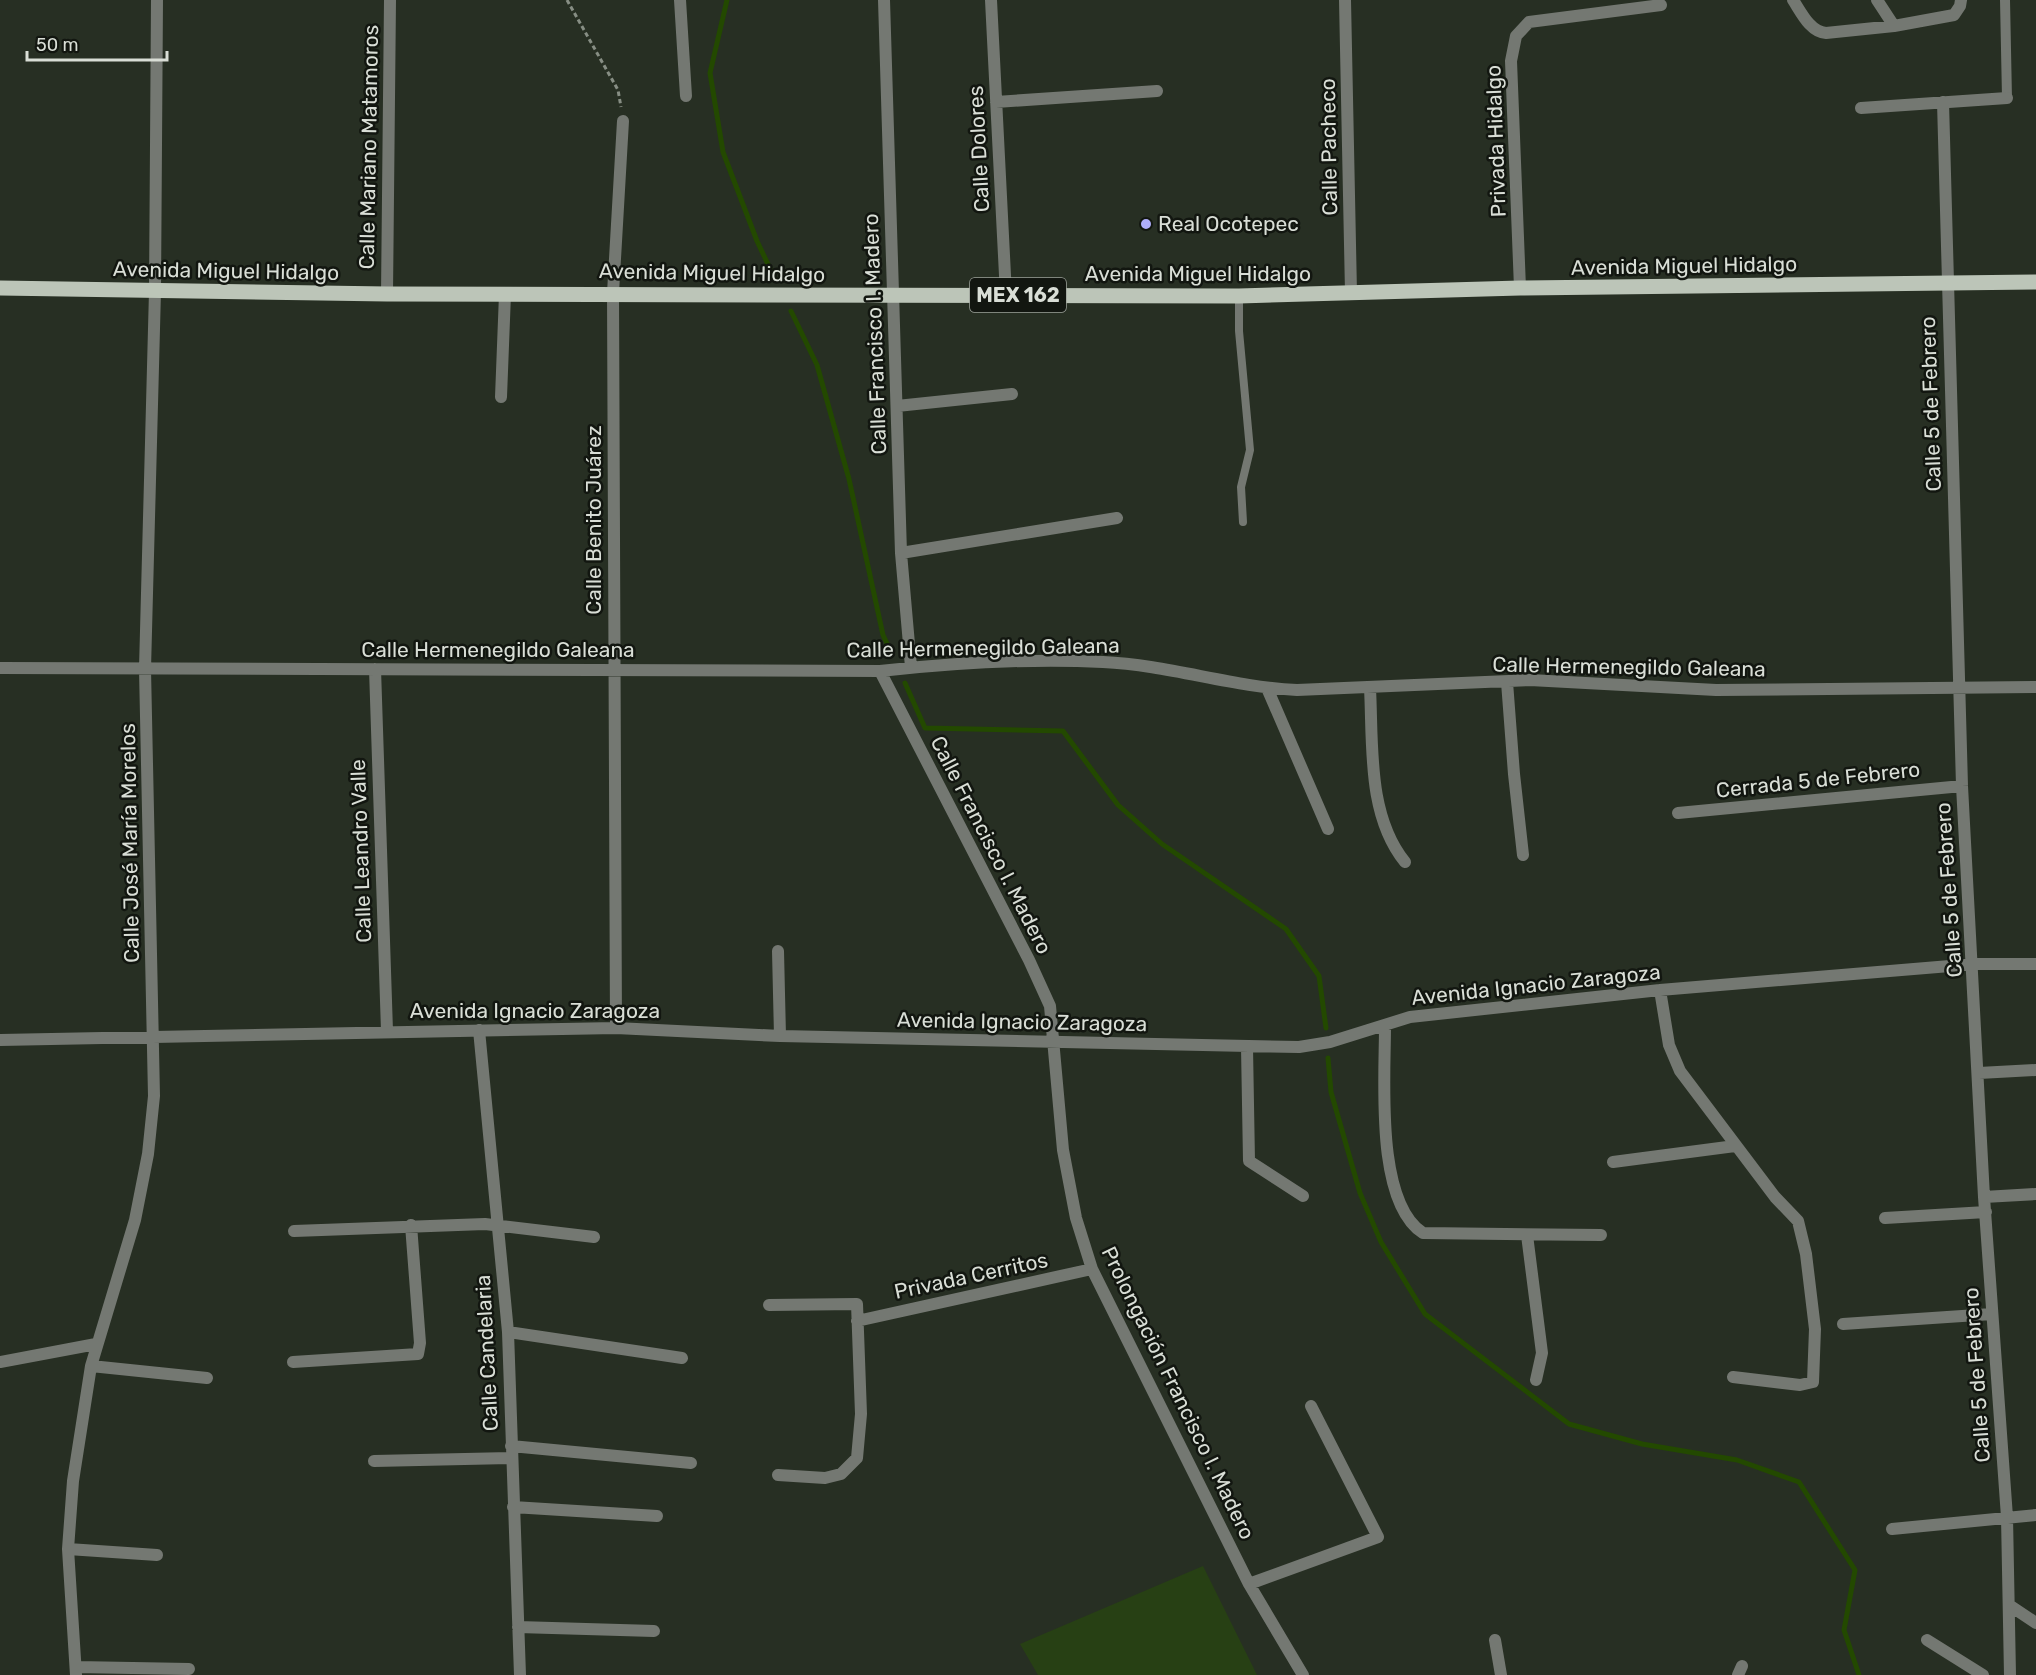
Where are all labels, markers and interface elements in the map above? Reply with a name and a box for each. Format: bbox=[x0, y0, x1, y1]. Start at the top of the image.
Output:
scale bar bbox=[27, 24, 166, 62]
street label: Calle Mariano Matamoros bbox=[354, 24, 383, 270]
text: 50 m bbox=[36, 34, 79, 56]
street label: Privada Hidalgo bbox=[1480, 64, 1511, 218]
street label: Calle Pacheco bbox=[1315, 78, 1342, 216]
street label: Calle Dolores bbox=[963, 85, 994, 213]
place label: Real Ocotepec bbox=[1158, 211, 1299, 236]
street label: Calle Francisco I. Madero bbox=[858, 213, 891, 455]
marker: Real Ocotepec bbox=[1139, 217, 1153, 231]
street label: Avenida Miguel Hidalgo bbox=[1571, 251, 1797, 280]
street label: Avenida Miguel Hidalgo bbox=[113, 256, 339, 285]
street label: Avenida Miguel Hidalgo bbox=[599, 258, 825, 287]
street label: Avenida Miguel Hidalgo bbox=[1085, 261, 1311, 286]
road number: MEX 162 bbox=[970, 278, 1066, 312]
street label: Calle 5 de Febrero bbox=[1915, 316, 1946, 492]
street label: Calle Benito Juárez bbox=[581, 425, 606, 615]
street label: Calle Hermenegildo Galeana bbox=[846, 633, 1120, 662]
street label: Calle Hermenegildo Galeana bbox=[361, 637, 635, 662]
street label: Calle Hermenegildo Galeana bbox=[1492, 652, 1766, 681]
street label: Calle José María Morelos bbox=[115, 723, 144, 963]
street label: Calle Francisco I. Madero bbox=[926, 732, 1057, 958]
street label: Cerrada 5 de Febrero bbox=[1715, 756, 1921, 803]
street label: Calle Leandro Valle bbox=[345, 759, 376, 943]
street label: Calle 5 de Febrero bbox=[1930, 802, 1967, 978]
street label: Avenida Ignacio Zaragoza bbox=[1410, 959, 1662, 1010]
street label: Avenida Ignacio Zaragoza bbox=[410, 998, 660, 1023]
street label: Avenida Ignacio Zaragoza bbox=[897, 1007, 1147, 1036]
street label: Prolongación Francisco I. Madero bbox=[1097, 1242, 1260, 1543]
street label: Privada Cerritos bbox=[892, 1247, 1050, 1304]
street label: Calle Candelaria bbox=[470, 1274, 503, 1432]
street label: Calle 5 de Febrero bbox=[1958, 1287, 1995, 1463]

